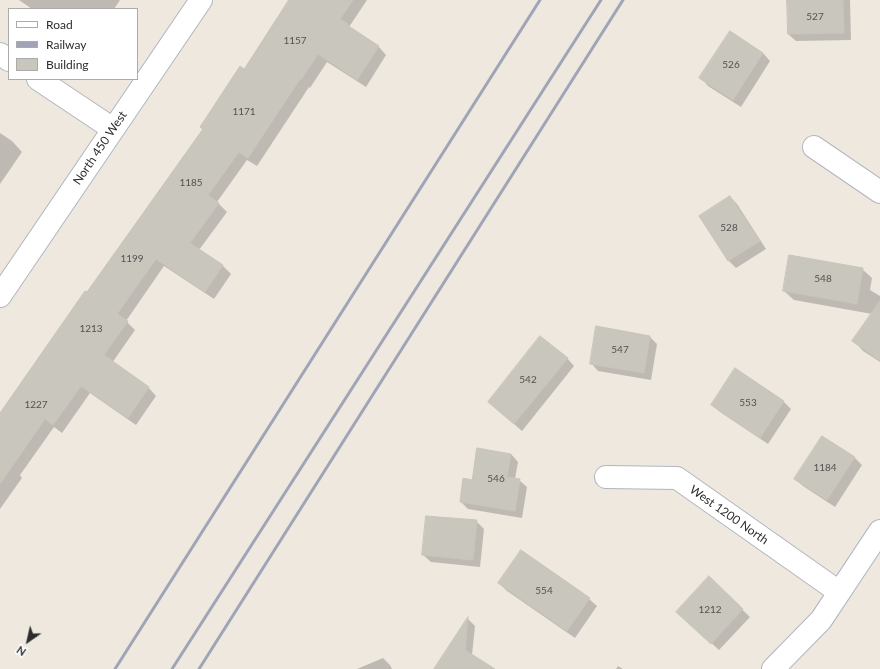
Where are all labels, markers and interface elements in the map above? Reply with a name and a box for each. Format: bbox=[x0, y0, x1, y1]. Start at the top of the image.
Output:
legend bbox=[8, 8, 138, 80]
house number: 527 bbox=[806, 11, 824, 23]
text: Road bbox=[46, 17, 73, 32]
house number: 1157 bbox=[283, 35, 307, 47]
text: Railway bbox=[46, 37, 86, 52]
text: Building bbox=[46, 57, 89, 72]
house number: 526 bbox=[722, 59, 740, 71]
house number: 1171 bbox=[232, 106, 256, 118]
street label: North 450 West bbox=[70, 108, 130, 188]
house number: 1185 bbox=[179, 177, 203, 189]
house number: 528 bbox=[720, 222, 738, 234]
house number: 1199 bbox=[120, 253, 144, 265]
house number: 548 bbox=[814, 273, 832, 285]
house number: 1213 bbox=[79, 323, 103, 335]
house number: 547 bbox=[611, 344, 629, 356]
house number: 542 bbox=[519, 374, 537, 386]
house number: 553 bbox=[739, 397, 757, 409]
house number: 1227 bbox=[24, 399, 48, 411]
house number: 1184 bbox=[813, 462, 837, 474]
house number: 546 bbox=[487, 473, 505, 485]
street label: West 1200 North bbox=[687, 483, 771, 547]
house number: 554 bbox=[535, 585, 553, 597]
house number: 1212 bbox=[698, 604, 722, 616]
north arrow bbox=[8, 621, 48, 661]
text: N bbox=[14, 644, 28, 659]

